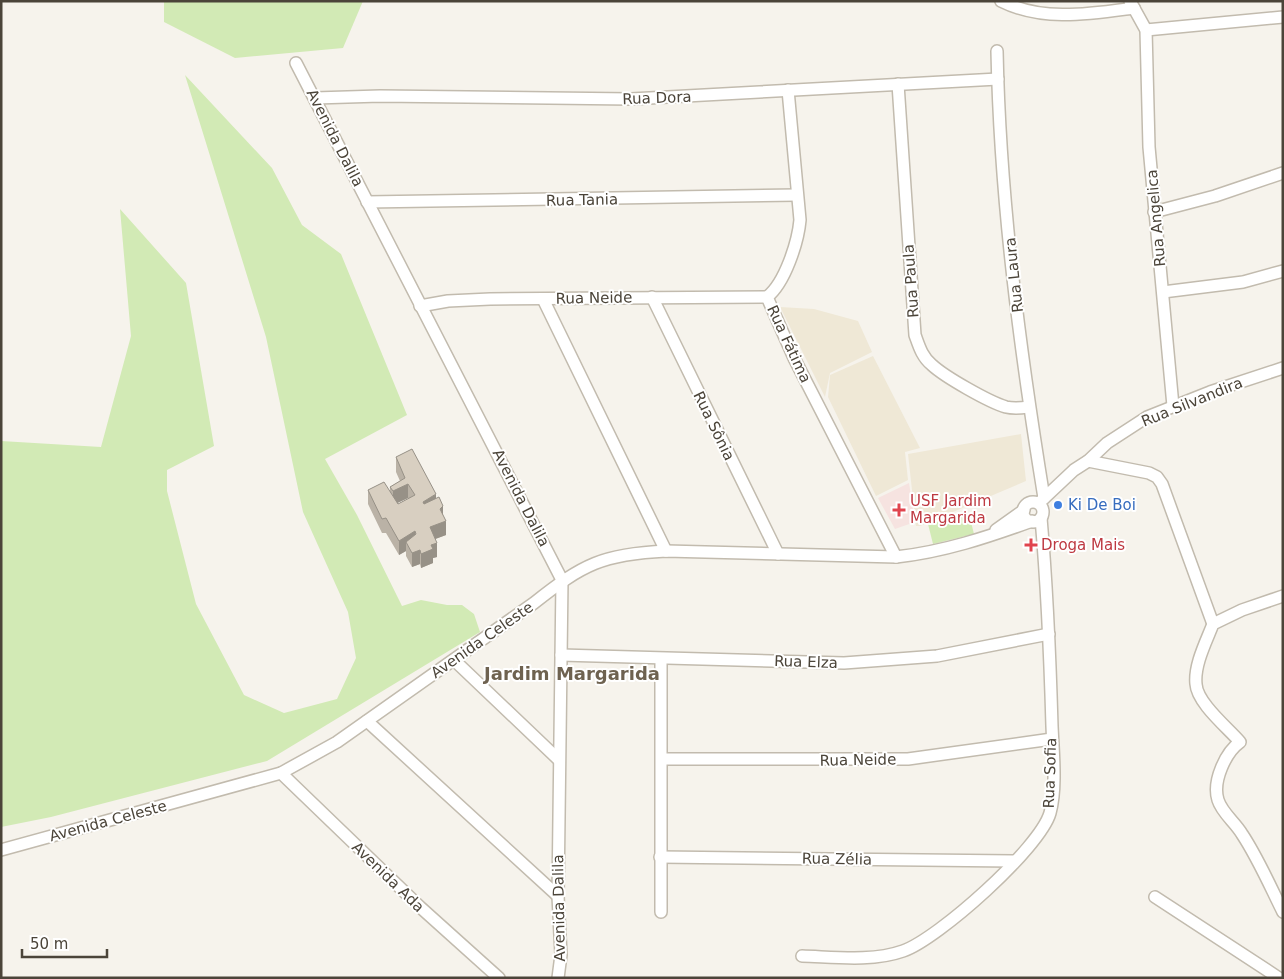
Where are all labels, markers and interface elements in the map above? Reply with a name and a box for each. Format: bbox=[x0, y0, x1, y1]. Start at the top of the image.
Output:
street label: Avenida Dalila bbox=[303, 86, 367, 190]
street label: Rua Dora bbox=[622, 88, 692, 108]
street label: Rua Angelica bbox=[1143, 169, 1169, 267]
street label: Rua Tania bbox=[546, 190, 618, 210]
street label: Rua Laura bbox=[1001, 236, 1027, 314]
street label: Rua Paula bbox=[899, 244, 923, 318]
street label: Rua Neide bbox=[556, 288, 632, 308]
street label: Rua Fátima bbox=[763, 302, 815, 386]
street label: Rua Silvandira bbox=[1139, 373, 1245, 431]
street label: Rua Sônia bbox=[690, 388, 738, 464]
street label: Avenida Dalila bbox=[489, 446, 553, 550]
place label: USF Jardim Margarida bbox=[910, 492, 992, 527]
place label: Ki De Boi bbox=[1068, 496, 1136, 514]
marker: Ki De Boi bbox=[1052, 499, 1064, 511]
marker: USF Jardim Margarida bbox=[892, 503, 906, 517]
place label: Droga Mais bbox=[1041, 536, 1125, 554]
marker: Droga Mais bbox=[1025, 539, 1037, 551]
street label: Avenida Celeste bbox=[427, 598, 537, 682]
street label: Rua Elza bbox=[774, 652, 838, 672]
district label: Jardim Margarida bbox=[482, 663, 660, 684]
street label: Rua Sofia bbox=[1040, 737, 1060, 809]
street label: Rua Neide bbox=[820, 750, 896, 770]
street label: Avenida Celeste bbox=[47, 797, 169, 845]
street label: Avenida Ada bbox=[348, 838, 428, 916]
street label: Rua Zélia bbox=[802, 849, 872, 869]
street label: Avenida Dalila bbox=[549, 854, 569, 962]
scale bar bbox=[22, 926, 108, 958]
text: 50 m bbox=[30, 935, 68, 953]

